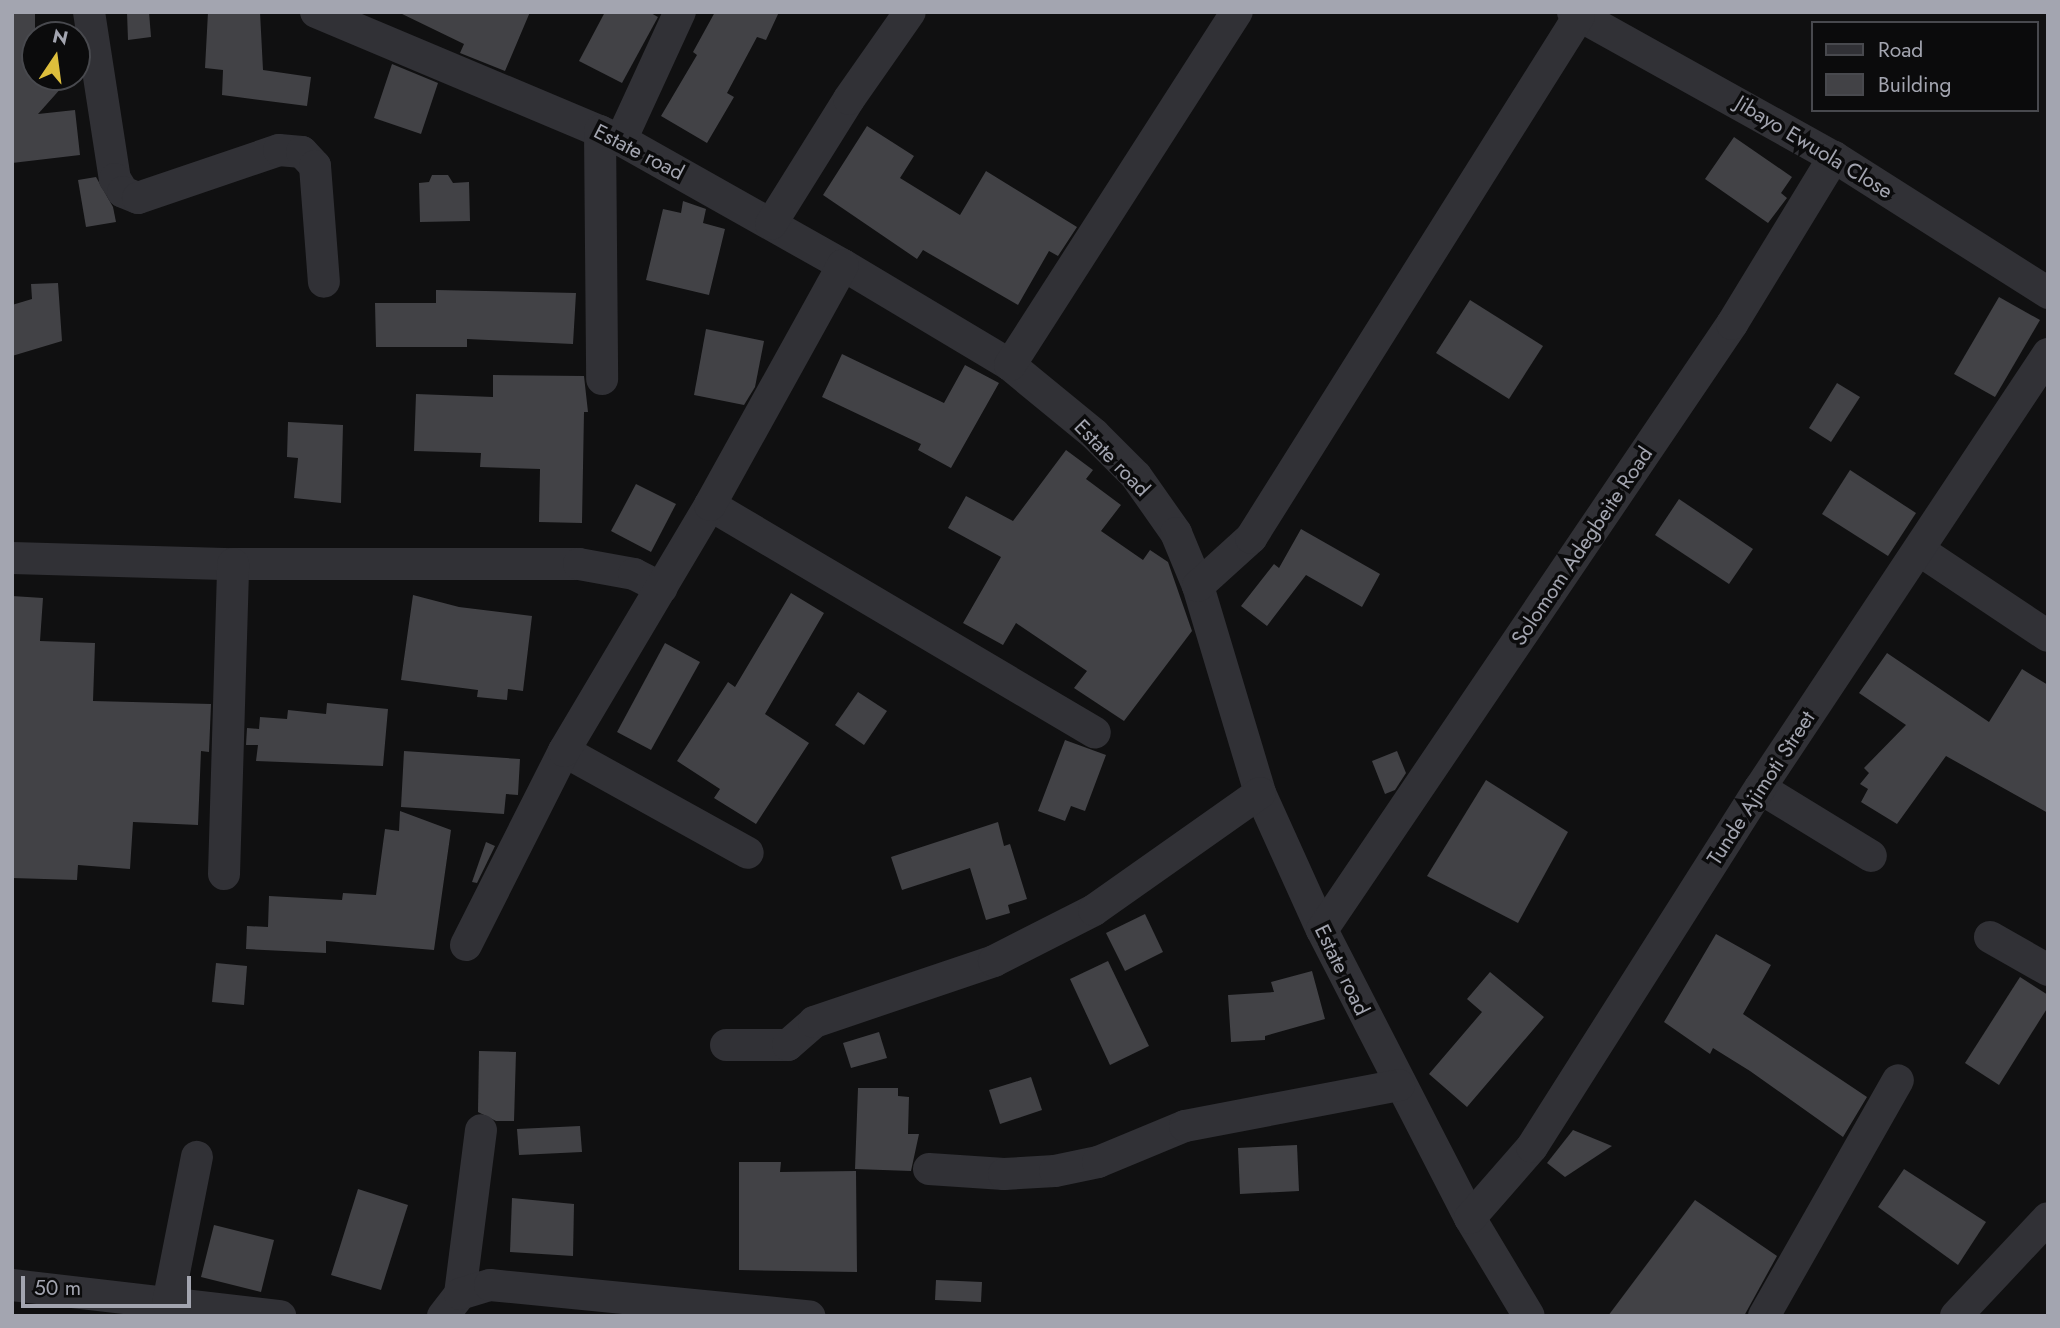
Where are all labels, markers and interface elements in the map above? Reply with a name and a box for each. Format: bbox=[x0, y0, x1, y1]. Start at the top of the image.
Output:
north arrow bbox=[21, 21, 91, 91]
legend bbox=[1812, 21, 2039, 112]
text: N bbox=[50, 22, 71, 52]
text: Road bbox=[1878, 35, 1923, 65]
text: Building bbox=[1878, 70, 1951, 100]
street label: Jibayo Ewuola Close bbox=[1731, 90, 1897, 204]
street label: Estate road bbox=[590, 119, 688, 185]
street label: Estate road bbox=[1069, 414, 1155, 502]
street label: Solomom Adegbeite Road bbox=[1506, 442, 1658, 650]
street label: Tunde Ajimoti Street bbox=[1702, 706, 1820, 870]
street label: Estate road bbox=[1309, 921, 1375, 1019]
scale bar bbox=[24, 1262, 194, 1306]
text: 50 m bbox=[34, 1273, 81, 1303]

